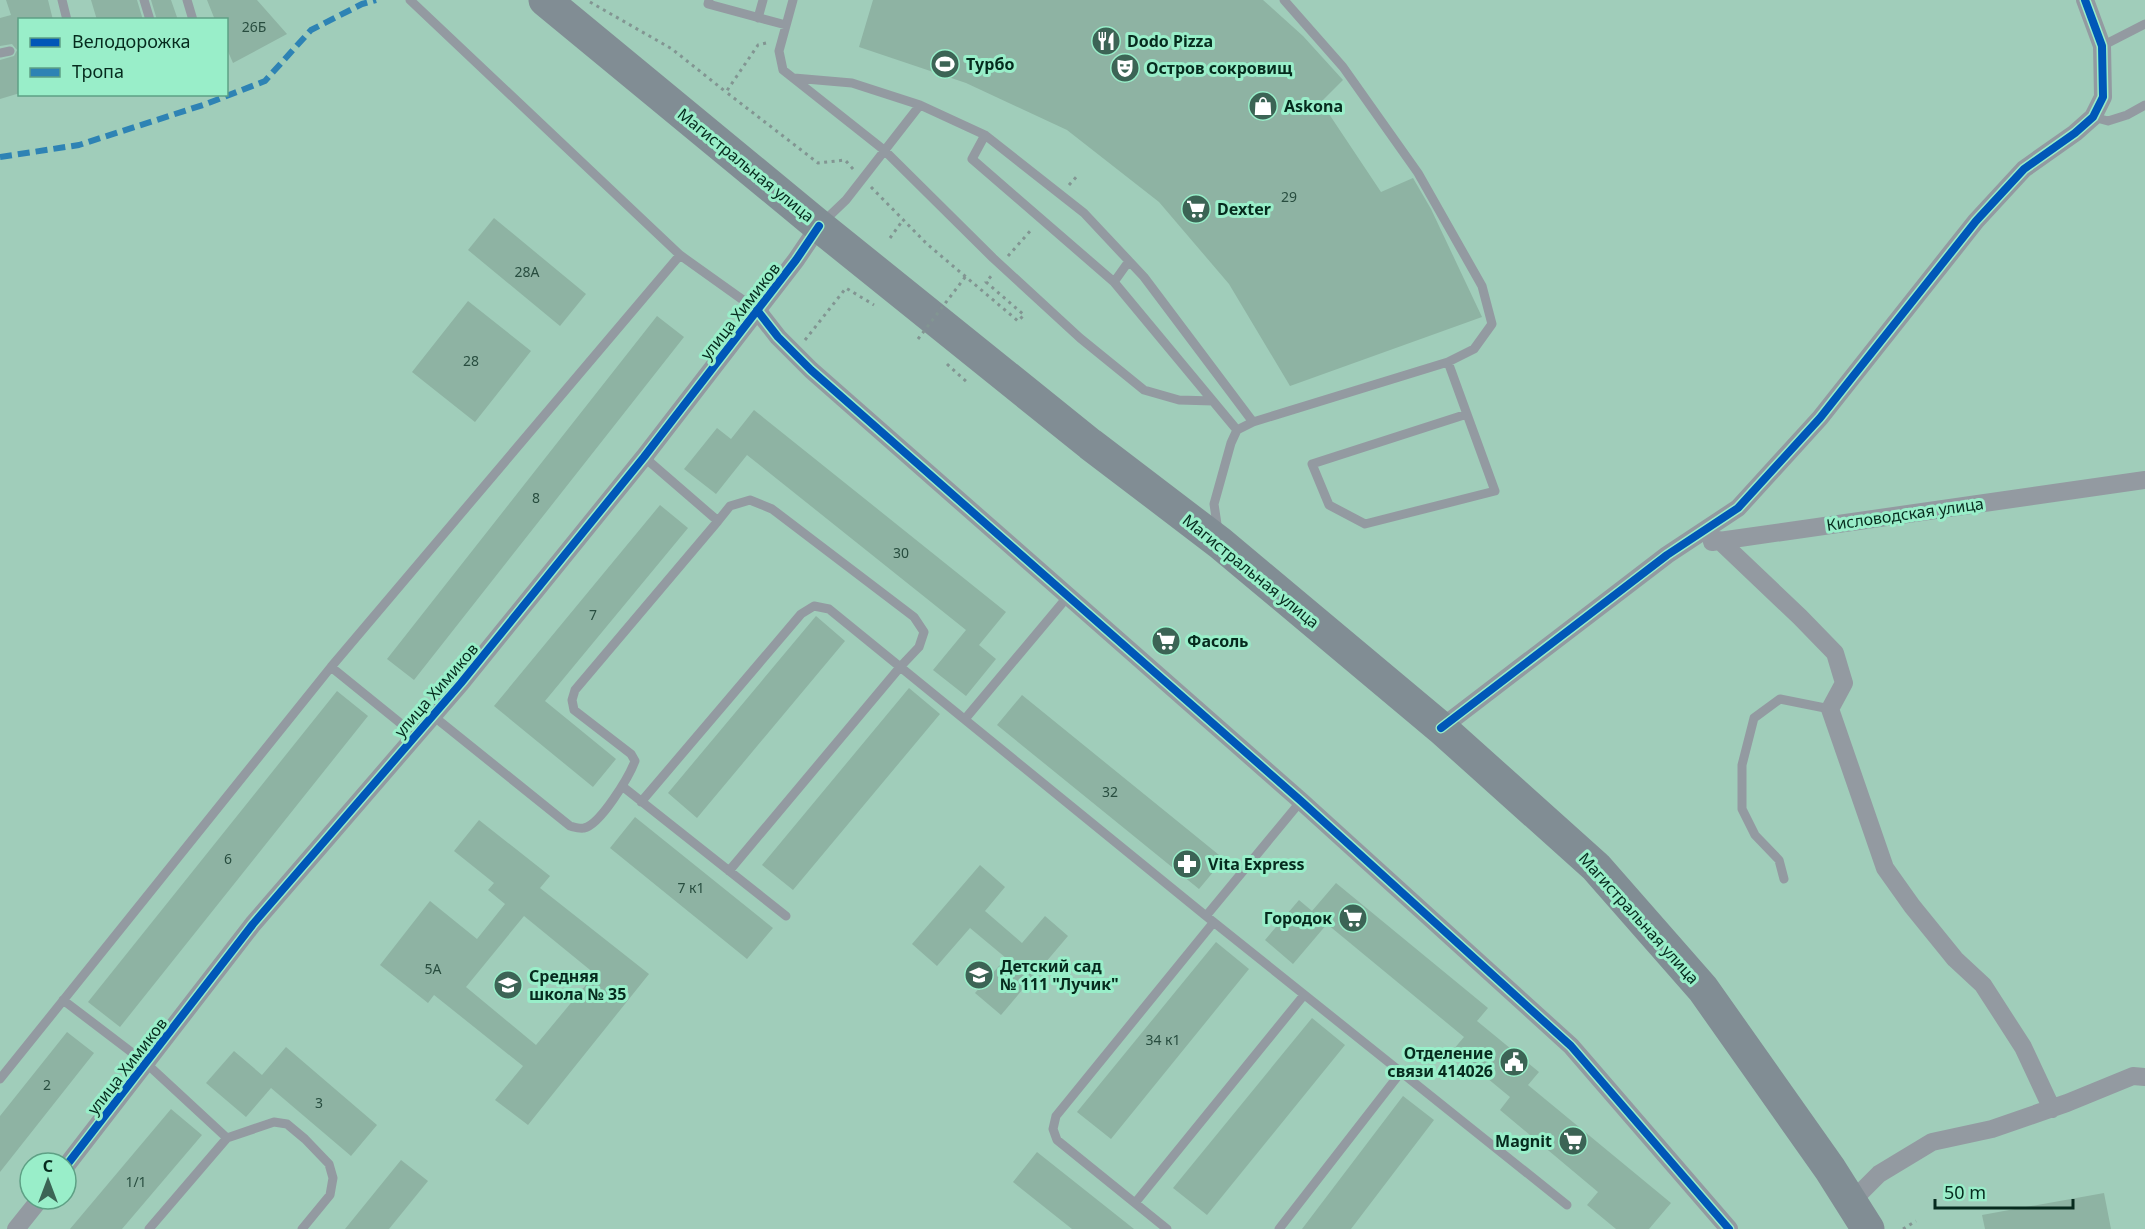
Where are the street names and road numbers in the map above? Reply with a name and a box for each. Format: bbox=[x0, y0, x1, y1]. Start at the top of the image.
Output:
street label: Магистральная улица bbox=[673, 103, 819, 227]
street label: улица Химиков bbox=[695, 258, 785, 364]
street label: Кисловодская улица bbox=[1825, 492, 1985, 536]
street label: Магистральная улица bbox=[1178, 509, 1324, 633]
street label: улица Химиков bbox=[389, 638, 483, 742]
street label: Магистральная улица bbox=[1574, 848, 1704, 988]
street label: улица Химиков bbox=[82, 1013, 172, 1119]

